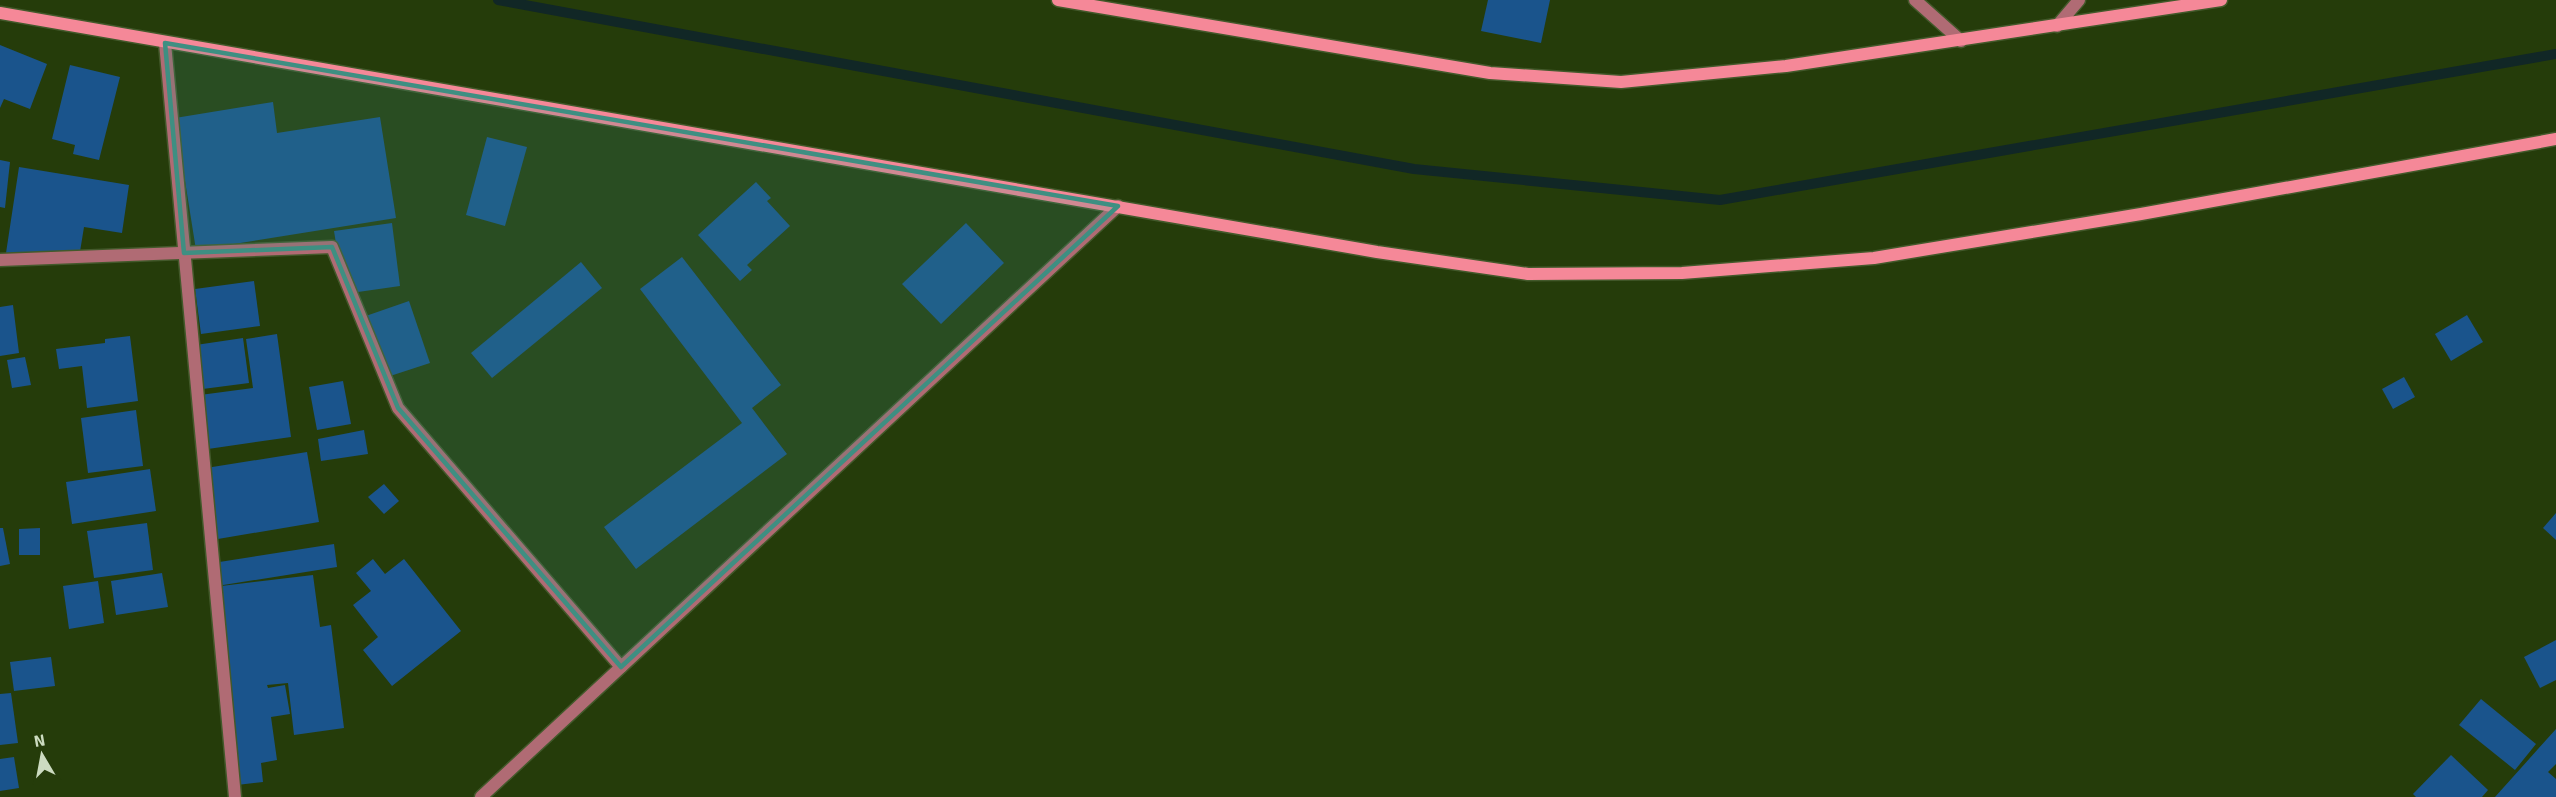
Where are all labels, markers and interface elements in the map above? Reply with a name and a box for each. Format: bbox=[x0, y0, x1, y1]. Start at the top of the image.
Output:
north arrow bbox=[12, 725, 72, 785]
text: N bbox=[32, 730, 47, 752]

